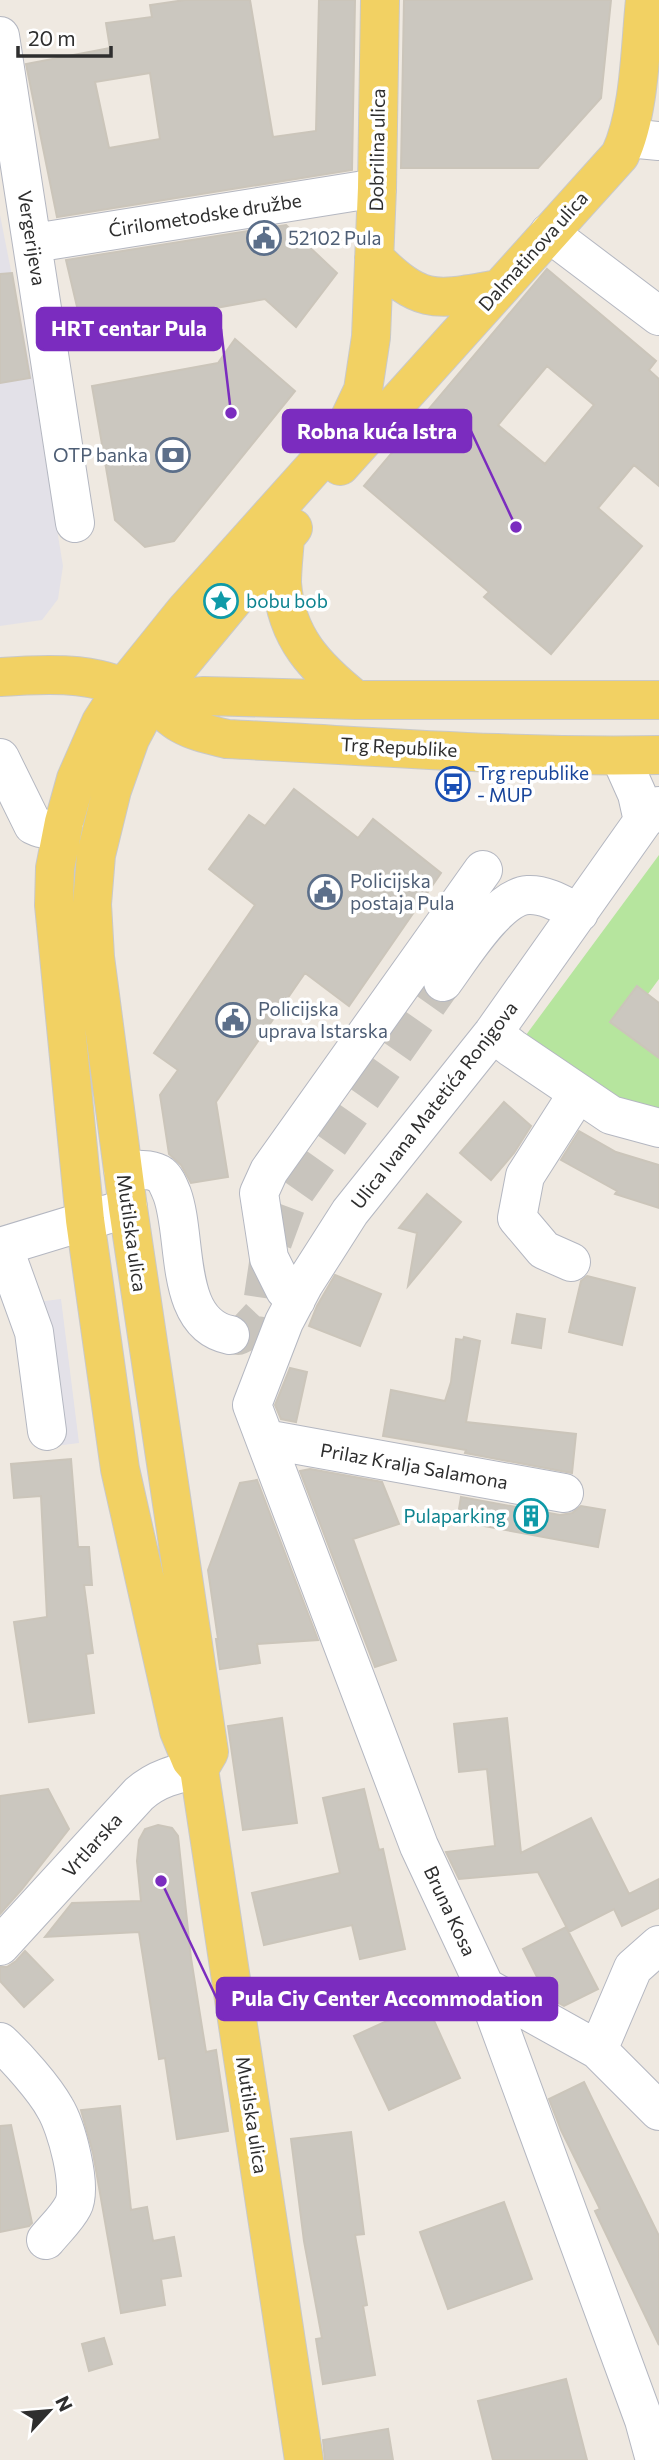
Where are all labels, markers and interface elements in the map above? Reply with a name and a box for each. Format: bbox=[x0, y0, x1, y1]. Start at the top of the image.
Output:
scale bar bbox=[18, 14, 110, 58]
text: 20 m bbox=[28, 25, 76, 50]
street label: Dobrilina ulica bbox=[364, 88, 389, 212]
street label: Dalmatinova ulica bbox=[473, 186, 592, 315]
street label: Ćirilometodske družbe bbox=[107, 187, 303, 241]
street label: Vergerijeva bbox=[14, 189, 51, 287]
public building icon: 52102 Pula bbox=[245, 219, 283, 257]
place label: 52102 Pula bbox=[288, 226, 381, 249]
callout: HRT centar Pula bbox=[37, 308, 221, 350]
text: HRT centar Pula bbox=[51, 315, 207, 340]
callout: Robna kuća Istra bbox=[283, 410, 471, 452]
text: Robna kuća Istra bbox=[297, 418, 457, 443]
bank icon: OTP banka bbox=[154, 436, 192, 474]
place label: OTP banka bbox=[53, 443, 148, 466]
place icon: bobu bob bbox=[202, 582, 240, 620]
place label: bobu bob bbox=[246, 589, 328, 612]
street label: Trg Republike bbox=[340, 732, 458, 761]
place label: Trg republike - MUP bbox=[477, 761, 589, 806]
bus stop icon: Trg republike - MUP bbox=[434, 765, 472, 803]
place label: Policijska postaja Pula bbox=[350, 869, 454, 914]
public building icon: Policijska postaja Pula bbox=[306, 873, 344, 911]
street label: Ulica Ivana Matetića Ronjgova bbox=[346, 996, 522, 1213]
place label: Policijska uprava Istarska bbox=[258, 997, 388, 1042]
public building icon: Policijska uprava Istarska bbox=[214, 1001, 252, 1039]
street label: Mutilska ulica bbox=[113, 1173, 152, 1293]
street label: Prilaz Kralja Salamona bbox=[318, 1438, 510, 1493]
building icon: Pulaparking bbox=[512, 1497, 550, 1535]
place label: Pulaparking bbox=[404, 1504, 506, 1527]
street label: Vrtlarska bbox=[57, 1808, 126, 1881]
street label: Bruna Kosa bbox=[420, 1862, 481, 1959]
callout: Pula Ciy Center Accommodation bbox=[217, 1978, 557, 2020]
text: Pula Ciy Center Accommodation bbox=[231, 1985, 543, 2010]
street label: Mutilska ulica bbox=[232, 2055, 273, 2175]
north arrow bbox=[14, 2376, 84, 2446]
text: N bbox=[51, 2392, 78, 2415]

